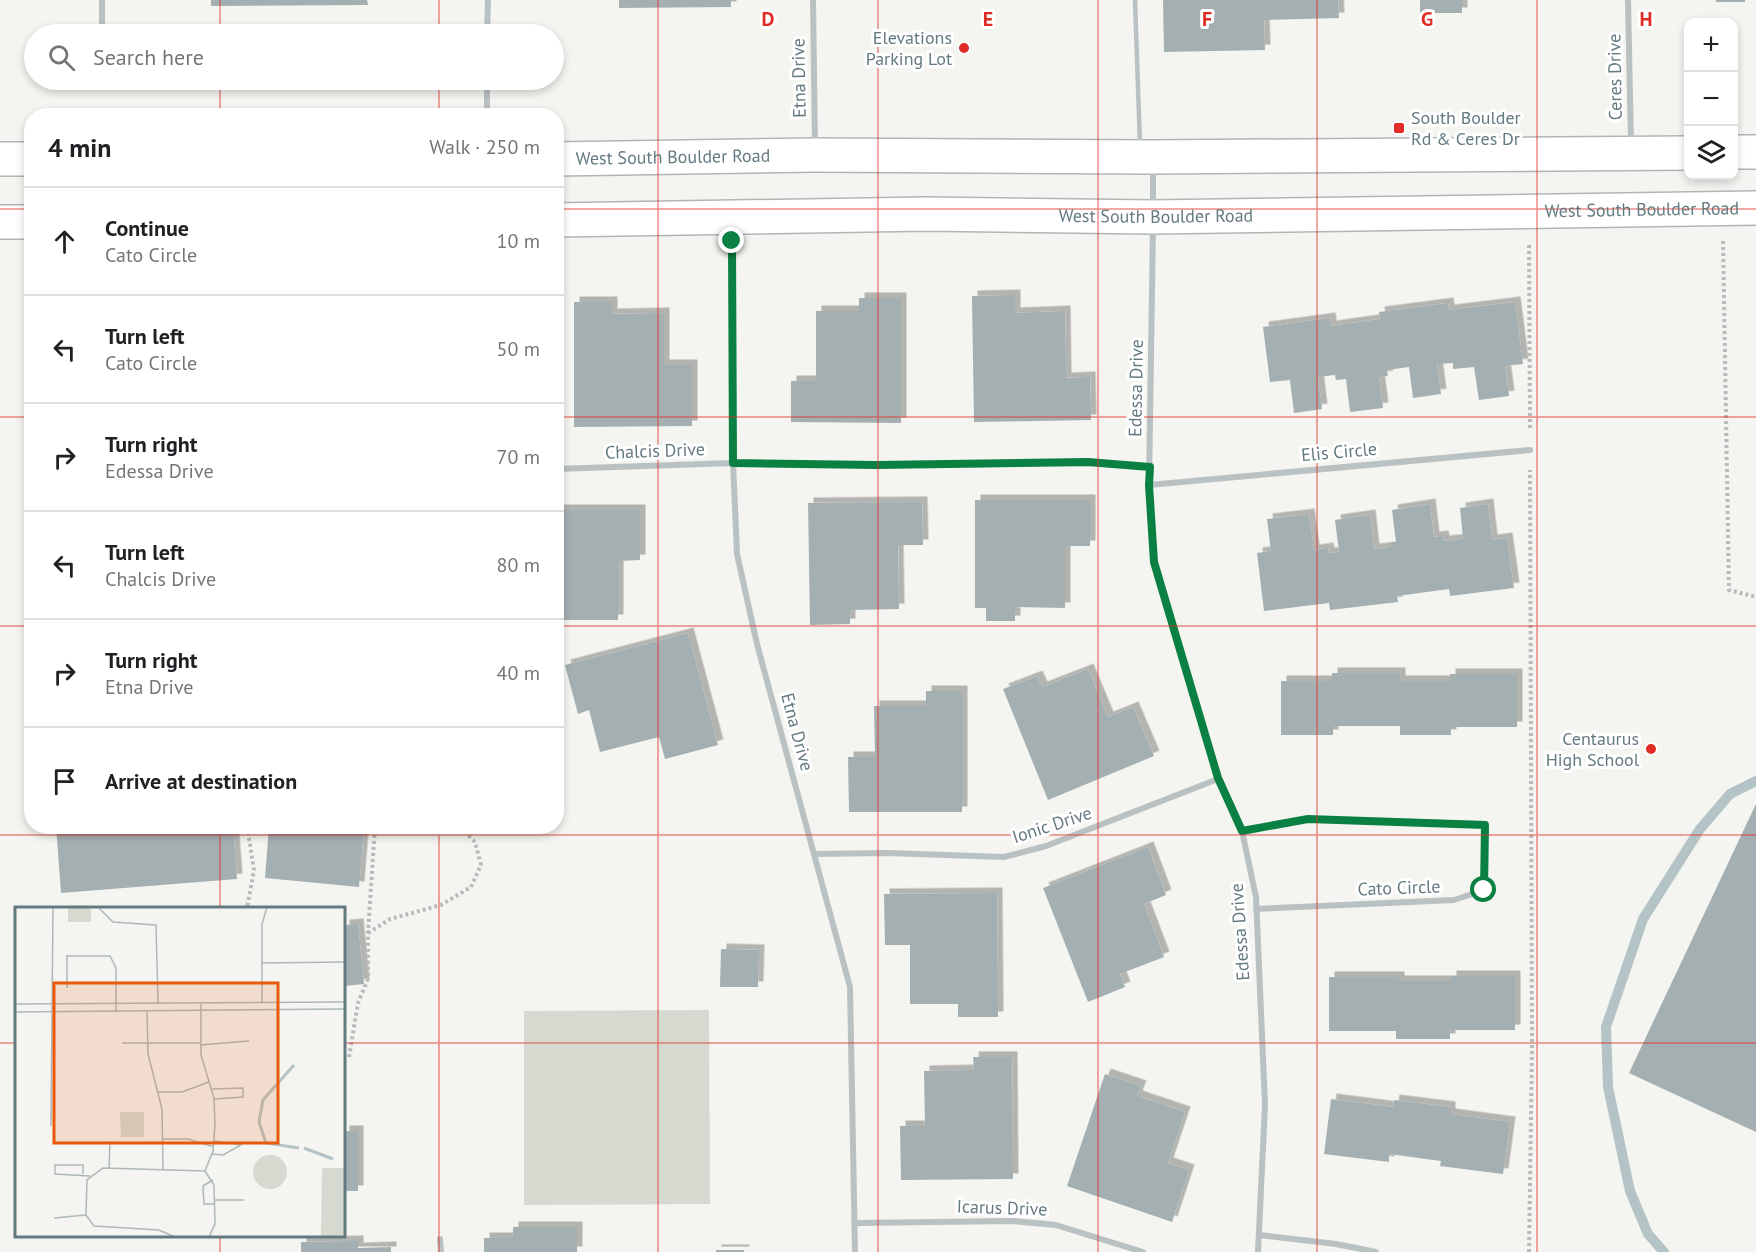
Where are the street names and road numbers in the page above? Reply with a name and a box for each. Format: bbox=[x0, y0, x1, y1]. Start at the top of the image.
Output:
street label: Ceres Drive bbox=[1602, 33, 1627, 121]
street label: Etna Drive bbox=[786, 38, 811, 118]
street label: West South Boulder Road bbox=[576, 144, 770, 170]
street label: West South Boulder Road bbox=[1544, 196, 1739, 222]
street label: West South Boulder Road bbox=[1059, 204, 1253, 228]
street label: Edessa Drive bbox=[1123, 339, 1148, 437]
street label: Chalcis Drive bbox=[605, 437, 705, 464]
street label: Elis Circle bbox=[1300, 437, 1378, 466]
street label: Etna Drive bbox=[776, 690, 819, 773]
street label: Ionic Drive bbox=[1009, 801, 1095, 848]
street label: Cato Circle bbox=[1357, 875, 1441, 900]
street label: Edessa Drive bbox=[1225, 882, 1254, 982]
street label: Icarus Drive bbox=[956, 1194, 1048, 1221]

